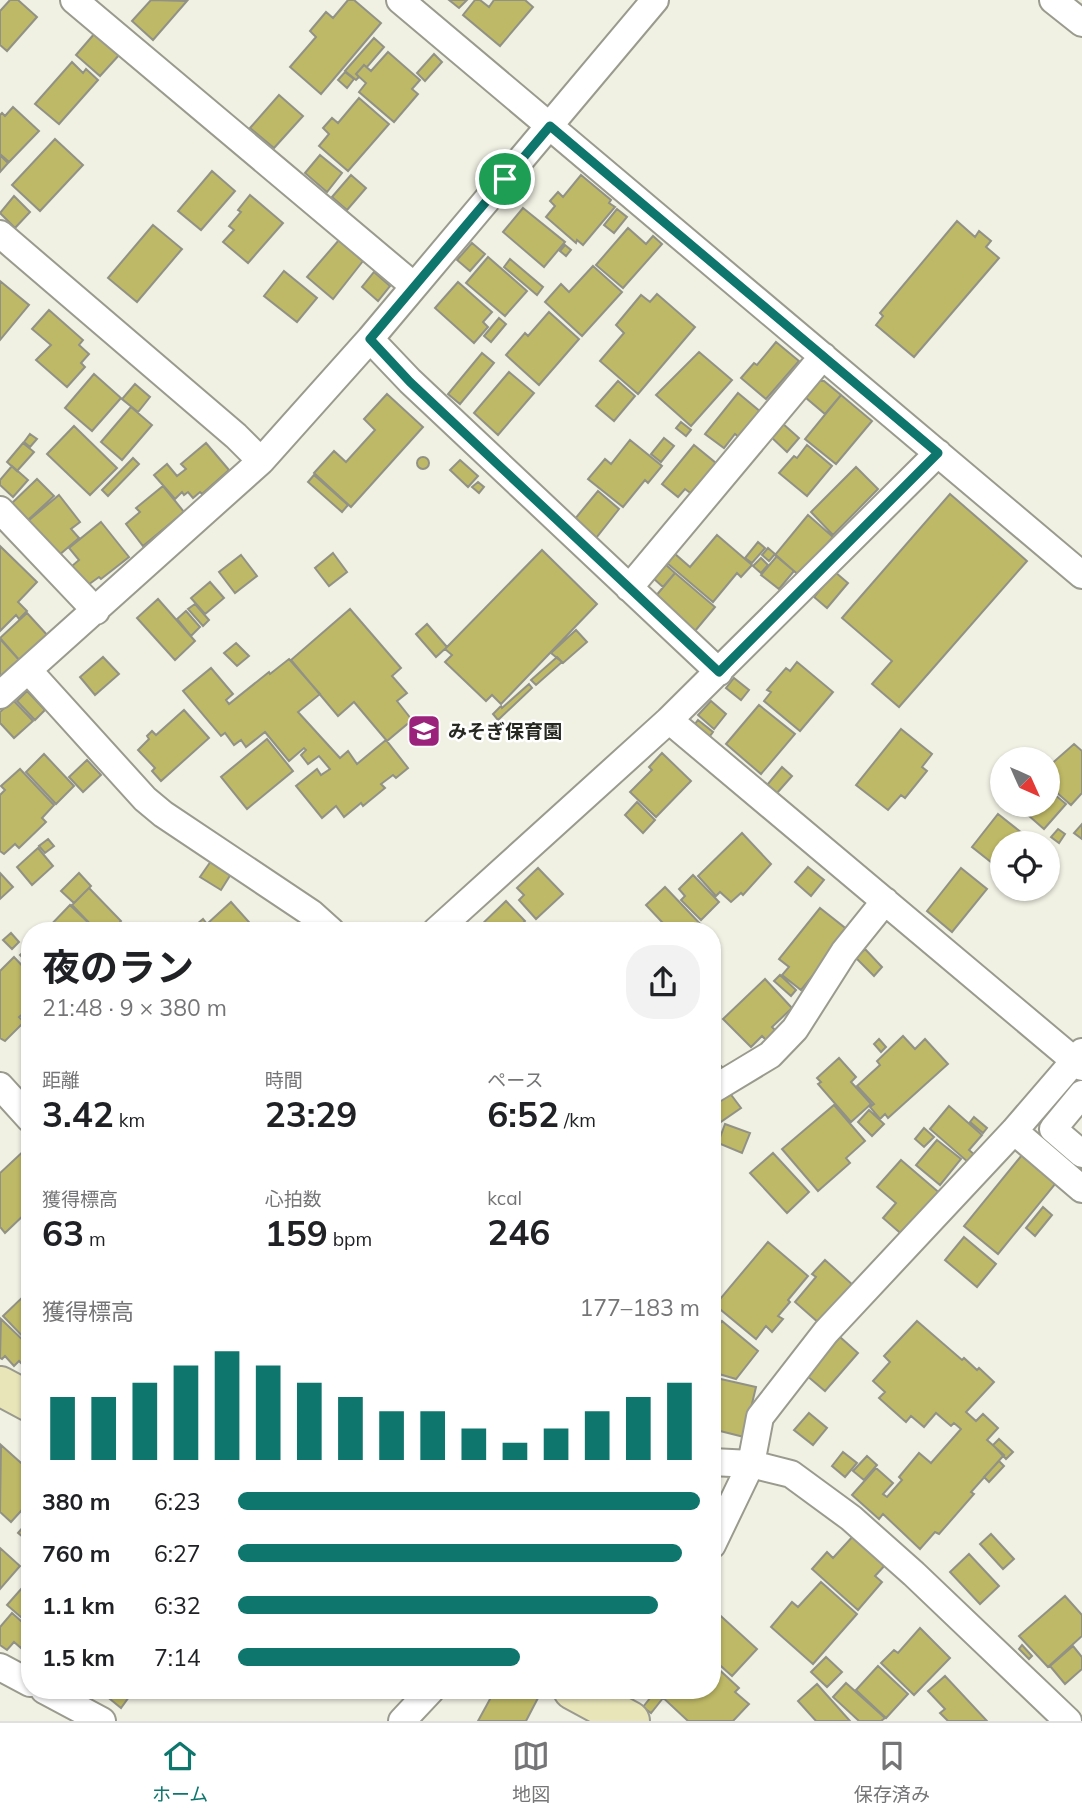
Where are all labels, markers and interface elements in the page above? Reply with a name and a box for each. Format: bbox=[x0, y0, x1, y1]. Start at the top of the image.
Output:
pin bbox=[475, 149, 535, 209]
icon: arrive bbox=[486, 160, 524, 198]
school or university icon: みそぎ保育園 bbox=[405, 712, 443, 750]
place label: みそぎ保育園 bbox=[448, 719, 562, 743]
north arrow bbox=[990, 747, 1060, 817]
map controls bbox=[990, 747, 1060, 901]
button: locate bbox=[990, 831, 1060, 901]
text: 夜のラン bbox=[42, 943, 194, 991]
button: share bbox=[626, 945, 700, 1019]
text: 21:48 · 9 × 380 m bbox=[42, 993, 227, 1022]
text: 距離 bbox=[42, 1068, 80, 1092]
text: 時間 bbox=[265, 1068, 303, 1092]
text: ペース bbox=[487, 1068, 543, 1092]
text: 3.42 bbox=[42, 1092, 114, 1136]
text: 23:29 bbox=[265, 1092, 357, 1136]
text: 6:52 bbox=[487, 1092, 559, 1136]
text: km bbox=[114, 1108, 145, 1132]
text: /km bbox=[559, 1108, 596, 1132]
text: kcal bbox=[487, 1186, 522, 1210]
text: 獲得標高 bbox=[42, 1187, 118, 1211]
text: 心拍数 bbox=[265, 1187, 322, 1211]
text: 246 bbox=[487, 1210, 550, 1254]
text: 63 bbox=[42, 1211, 84, 1255]
text: 159 bbox=[265, 1211, 328, 1255]
text: m bbox=[84, 1227, 106, 1251]
text: bpm bbox=[328, 1227, 372, 1251]
text: 177–183 m bbox=[579, 1293, 700, 1322]
text: 獲得標高 bbox=[42, 1297, 134, 1326]
text: 380 m bbox=[42, 1487, 110, 1516]
text: 6:23 bbox=[154, 1487, 201, 1516]
text: 760 m bbox=[42, 1539, 110, 1568]
text: 6:27 bbox=[154, 1539, 201, 1568]
text: 1.1 km bbox=[42, 1591, 115, 1620]
text: 6:32 bbox=[154, 1591, 201, 1620]
text: 1.5 km bbox=[42, 1643, 115, 1672]
text: 7:14 bbox=[154, 1643, 201, 1672]
tab: ホーム bbox=[152, 1737, 208, 1806]
tab: 地図 bbox=[512, 1737, 550, 1806]
tab: 保存済み bbox=[854, 1737, 930, 1806]

